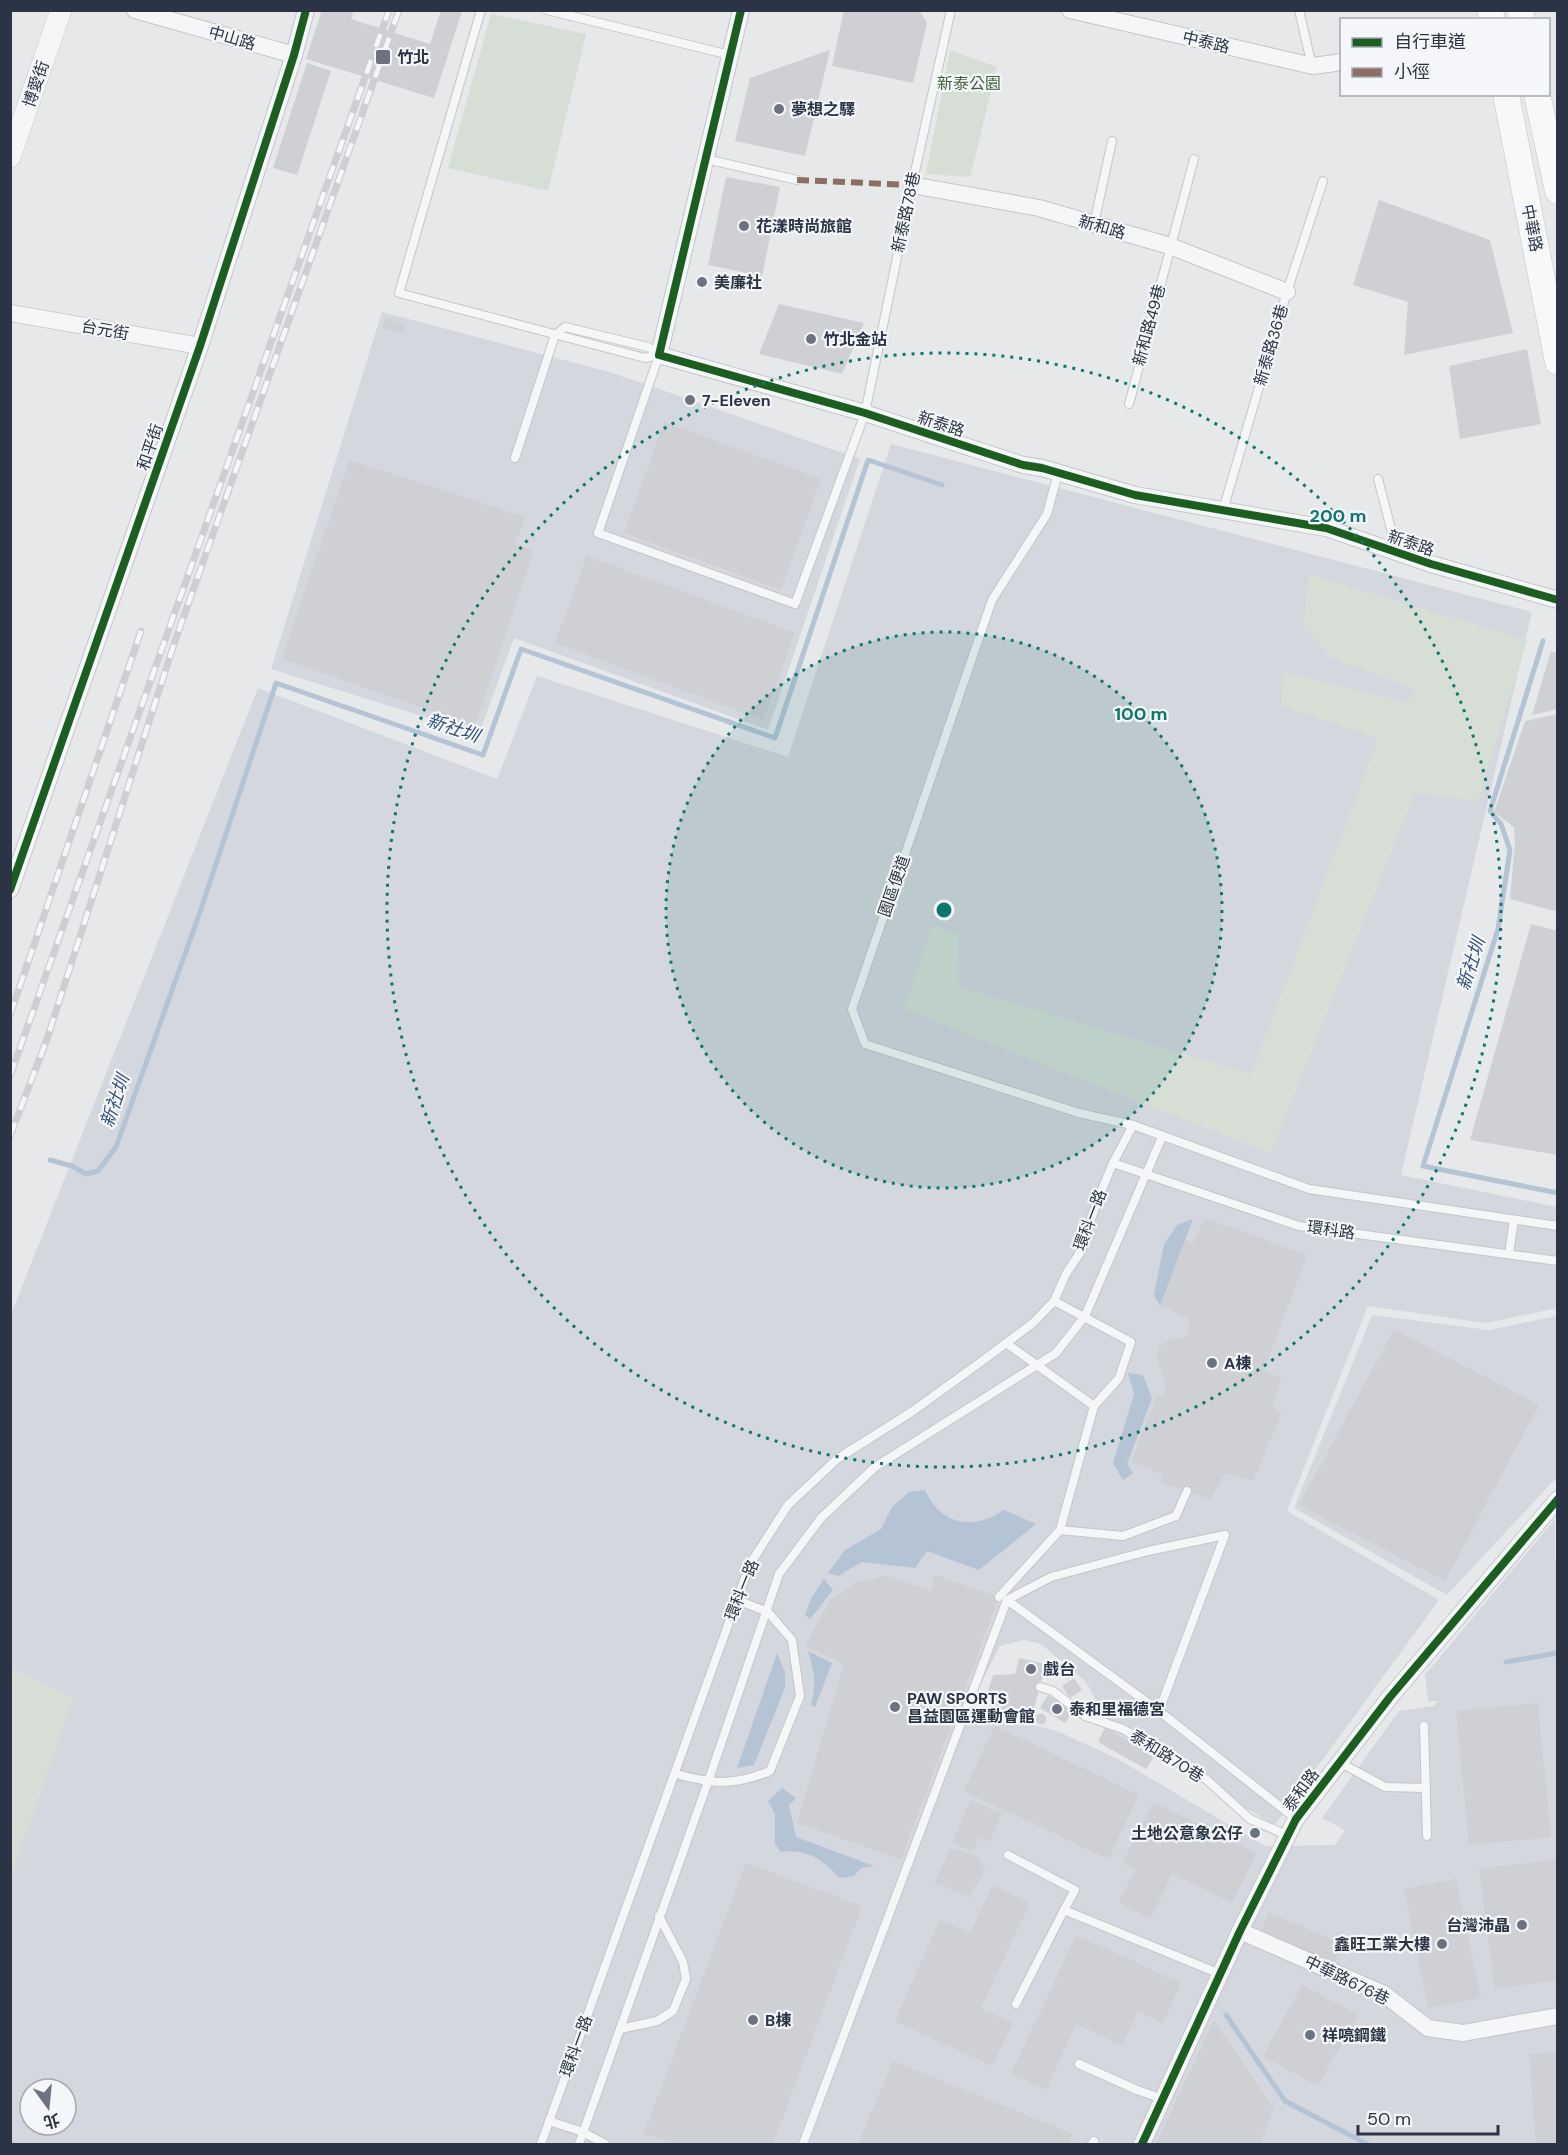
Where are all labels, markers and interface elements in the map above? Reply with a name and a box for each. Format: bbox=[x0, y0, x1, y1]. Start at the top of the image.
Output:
legend bbox=[1340, 18, 1550, 96]
street label: 中山路 bbox=[206, 21, 258, 55]
street label: 中泰路 bbox=[1180, 26, 1232, 58]
text: 自行車道 bbox=[1394, 30, 1466, 54]
place label: 竹北 bbox=[397, 47, 429, 68]
marker: 竹北 bbox=[374, 48, 392, 66]
street label: 博愛街 bbox=[18, 58, 54, 110]
text: 小徑 bbox=[1394, 60, 1430, 84]
park label: 新泰公園 bbox=[937, 73, 1001, 94]
place label: 夢想之驛 bbox=[791, 99, 855, 120]
marker: 夢想之驛 bbox=[772, 102, 786, 116]
street label: 新泰路78巷 bbox=[887, 170, 925, 254]
street label: 中華路 bbox=[1517, 202, 1547, 254]
street label: 新和路 bbox=[1076, 210, 1128, 244]
place label: 花漾時尚旅館 bbox=[756, 216, 852, 237]
marker: 花漾時尚旅館 bbox=[737, 219, 751, 233]
place label: 美廉社 bbox=[714, 272, 762, 293]
marker: 美廉社 bbox=[695, 275, 709, 289]
street label: 新和路49巷 bbox=[1128, 282, 1170, 368]
street label: 新泰路36巷 bbox=[1249, 302, 1293, 388]
street label: 台元街 bbox=[80, 315, 130, 345]
place label: 竹北金站 bbox=[823, 329, 887, 350]
marker: 竹北金站 bbox=[804, 332, 818, 346]
place label: 7-Eleven bbox=[702, 390, 771, 411]
marker: 7-Eleven bbox=[683, 393, 697, 407]
street label: 新泰路 bbox=[915, 407, 967, 441]
street label: 和平街 bbox=[132, 421, 168, 473]
text: 200 m bbox=[1310, 504, 1366, 528]
street label: 新泰路 bbox=[1385, 525, 1437, 561]
text: 100 m bbox=[1114, 702, 1168, 726]
water label: 新社圳 bbox=[424, 708, 485, 749]
street label: 園區便道 bbox=[874, 852, 914, 920]
centre of rings bbox=[934, 900, 954, 920]
water label: 新社圳 bbox=[1451, 932, 1492, 993]
water label: 新社圳 bbox=[95, 1069, 136, 1130]
street label: 環科一路 bbox=[1069, 1186, 1111, 1254]
street label: 環科路 bbox=[1306, 1216, 1356, 1244]
place label: A棟 bbox=[1224, 1353, 1251, 1374]
marker: A棟 bbox=[1205, 1356, 1219, 1370]
street label: 環科一路 bbox=[720, 1556, 764, 1624]
place label: 戲台 bbox=[1043, 1659, 1075, 1680]
marker: 戲台 bbox=[1024, 1662, 1038, 1676]
place label: PAW SPORTS 昌益園區運動會館 bbox=[907, 1688, 1035, 1727]
place label: 泰和里福德宮 bbox=[1069, 1699, 1165, 1720]
marker: PAW SPORTS 昌益園區運動會館 bbox=[888, 1700, 902, 1714]
marker: 泰和里福德宮 bbox=[1050, 1702, 1064, 1716]
street label: 泰和路70巷 bbox=[1126, 1725, 1208, 1787]
street label: 泰和路 bbox=[1278, 1764, 1324, 1816]
place label: 土地公意象公仔 bbox=[1131, 1823, 1243, 1844]
marker: 土地公意象公仔 bbox=[1248, 1826, 1262, 1840]
place label: 台灣沛晶 bbox=[1446, 1915, 1510, 1936]
marker: 台灣沛晶 bbox=[1515, 1918, 1529, 1932]
place label: 鑫旺工業大樓 bbox=[1334, 1934, 1430, 1955]
marker: 鑫旺工業大樓 bbox=[1435, 1937, 1449, 1951]
street label: 中華路676巷 bbox=[1301, 1950, 1393, 2010]
place label: B棟 bbox=[765, 2010, 791, 2031]
street label: 環科一路 bbox=[555, 2012, 597, 2080]
marker: B棟 bbox=[746, 2013, 760, 2027]
place label: 祥喨鋼鐵 bbox=[1322, 2025, 1386, 2046]
marker: 祥喨鋼鐵 bbox=[1303, 2028, 1317, 2042]
north arrow bbox=[18, 2077, 78, 2137]
scale bar bbox=[1358, 2098, 1498, 2136]
text: 50 m bbox=[1367, 2107, 1411, 2131]
text: 北 bbox=[41, 2109, 62, 2133]

